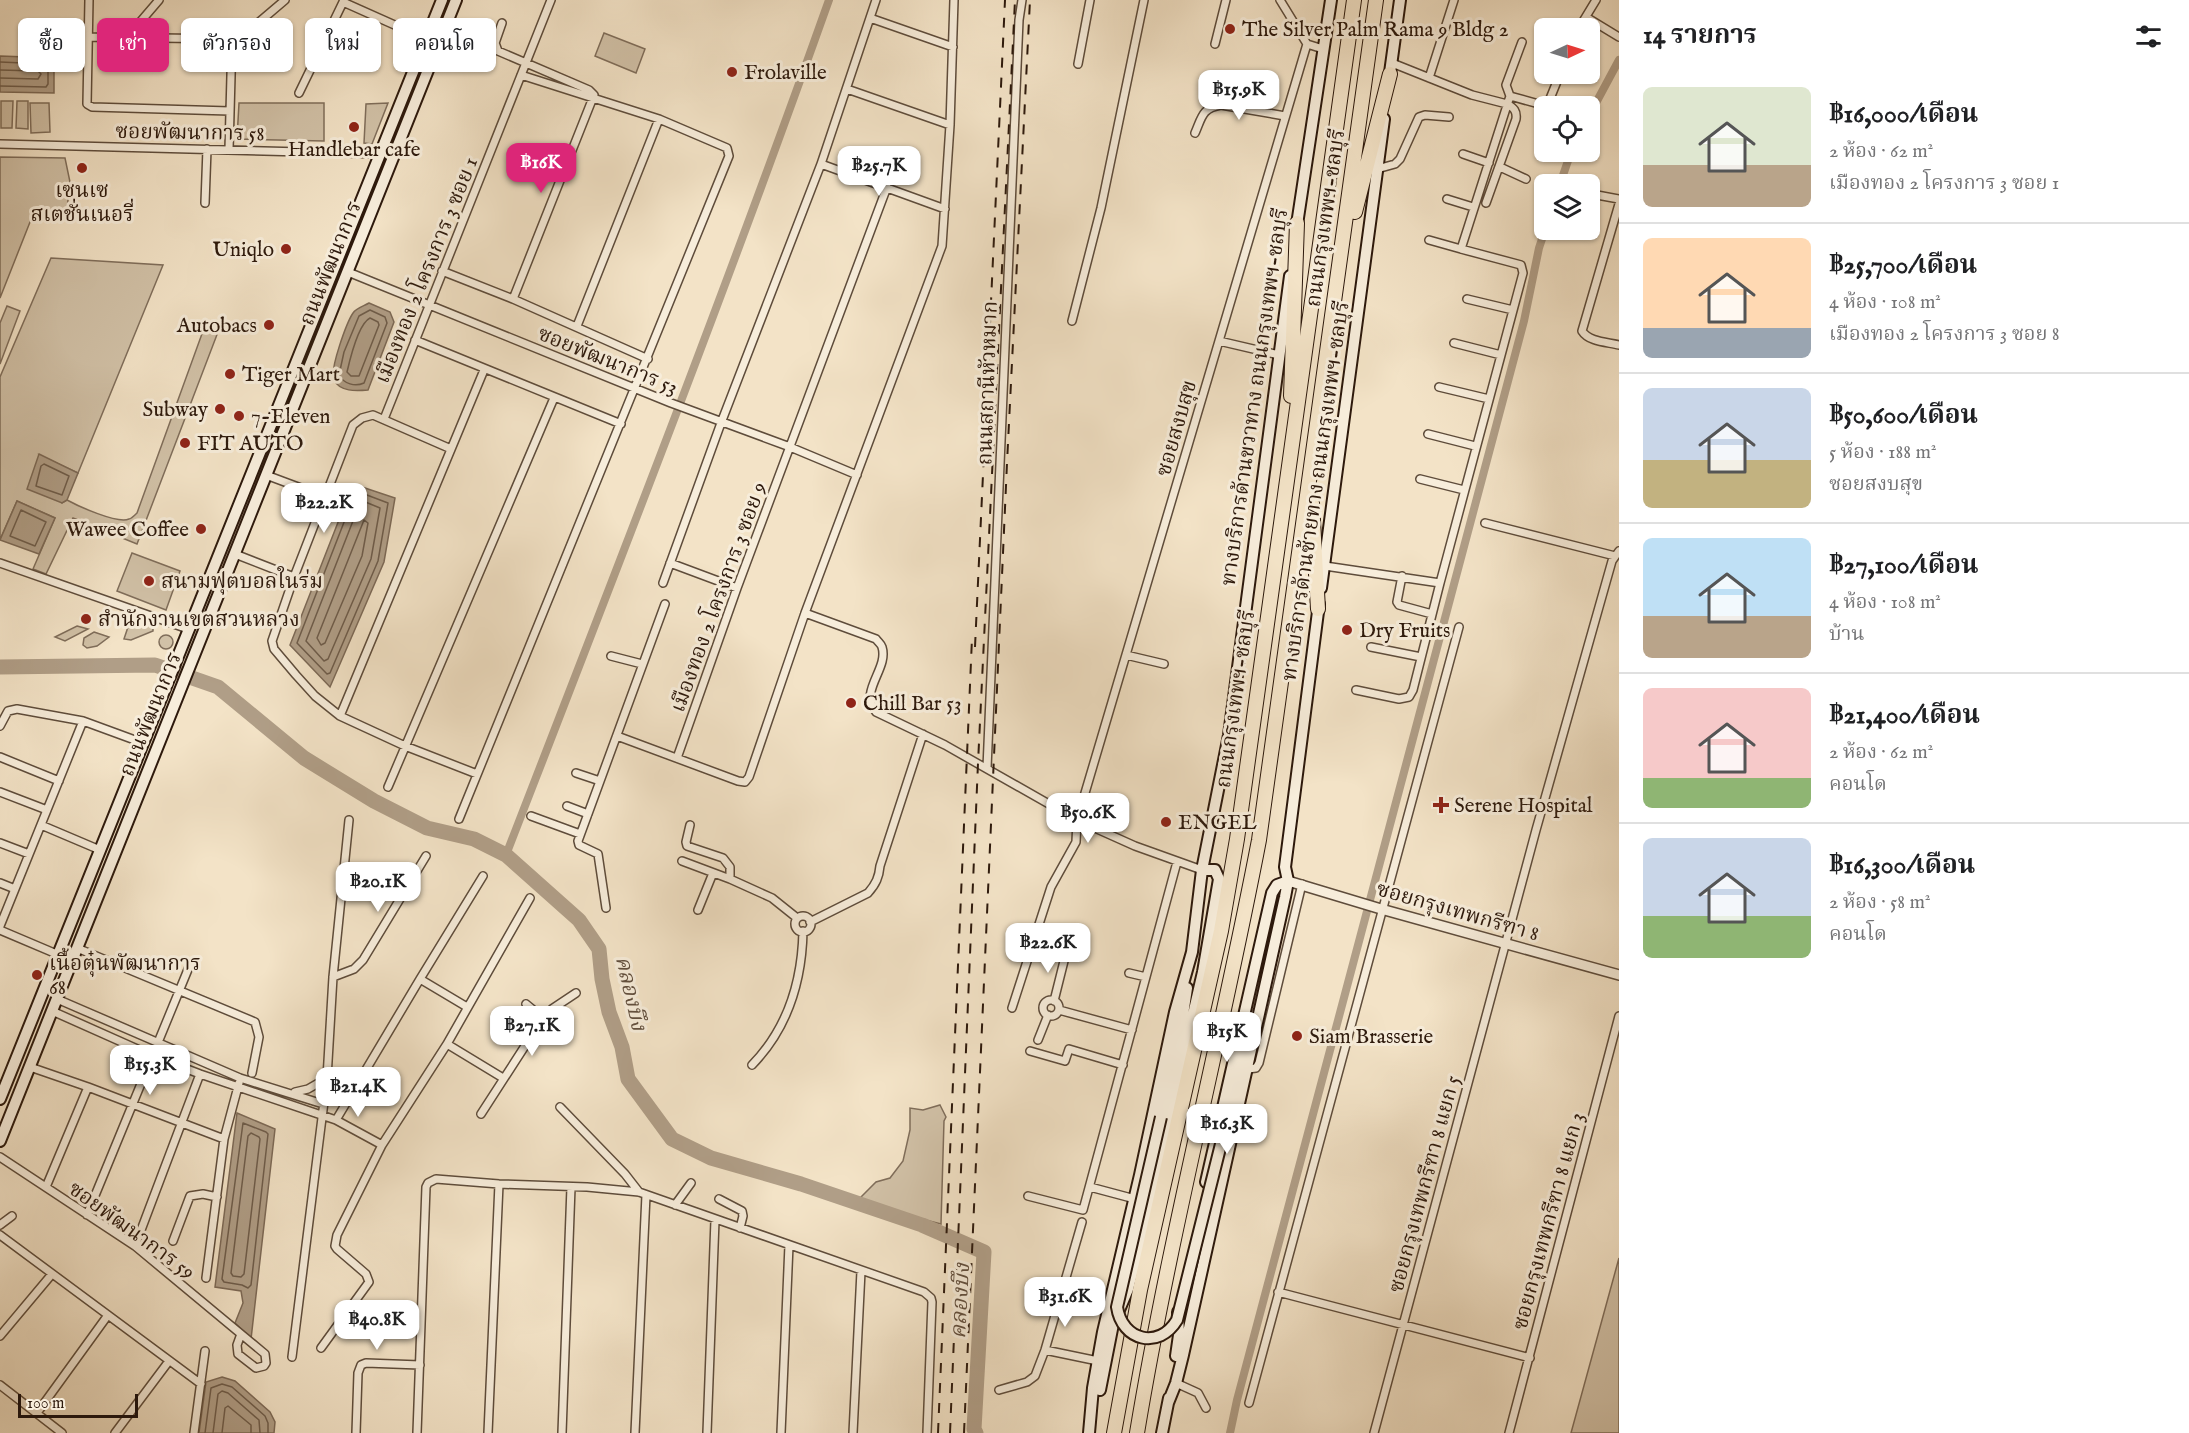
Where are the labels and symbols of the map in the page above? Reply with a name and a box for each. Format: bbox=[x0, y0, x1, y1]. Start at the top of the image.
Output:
place label: The Silver Palm Rama 9 Bldg 2 bbox=[1242, 17, 1509, 44]
north arrow bbox=[1534, 18, 1600, 84]
marker: The Silver Palm Rama 9 Bldg 2 bbox=[1223, 22, 1237, 36]
place label: Frolaville bbox=[744, 60, 827, 87]
marker: Frolaville bbox=[725, 65, 739, 79]
pin: ฿15.9K bbox=[1190, 70, 1288, 121]
street label: ซอยพัฒนาการ 58 bbox=[115, 119, 265, 148]
marker: Handlebar cafe bbox=[347, 120, 361, 134]
street label: ถนนกรุงเทพฯ-ชลบุรี bbox=[1301, 128, 1352, 309]
place label: Handlebar cafe bbox=[288, 137, 421, 164]
pin: ฿16K bbox=[505, 143, 577, 194]
pin: ฿25.7K bbox=[830, 146, 928, 197]
street label: เมืองทอง 2 โครงการ 3 ซอย 1 bbox=[367, 152, 485, 388]
marker: เซนเซ สเตชั่นเนอรี่ bbox=[75, 161, 89, 175]
place label: เซนเซ สเตชั่นเนอรี่ bbox=[30, 178, 134, 229]
street label: ถนนพัฒนาการ bbox=[294, 197, 369, 330]
street label: ทางบริการด้านขวาทาง ถนนกรุงเทพฯ-ชลบุรี bbox=[1216, 207, 1295, 588]
place label: Uniqlo bbox=[213, 237, 274, 264]
marker: Uniqlo bbox=[279, 242, 293, 256]
street label: ถนนสถานีหัวหมาก bbox=[972, 300, 1005, 466]
street label: ทางบริการด้านซ้ายทาง ถนนกรุงเทพฯ-ชลบุรี bbox=[1276, 300, 1357, 683]
place label: Autobacs bbox=[176, 313, 257, 340]
marker: Autobacs bbox=[262, 318, 276, 332]
street label: ซอยพัฒนาการ 53 bbox=[533, 321, 681, 402]
place label: Tiger Mart bbox=[242, 362, 340, 389]
marker: Tiger Mart bbox=[223, 367, 237, 381]
street label: ซอยสงบสุข bbox=[1151, 377, 1204, 480]
place label: Subway bbox=[142, 397, 209, 424]
marker: Subway bbox=[213, 402, 227, 416]
place label: 7-Eleven bbox=[251, 404, 330, 431]
marker: 7-Eleven bbox=[232, 409, 246, 423]
place label: FIT AUTO bbox=[197, 431, 303, 458]
marker: FIT AUTO bbox=[178, 436, 192, 450]
street label: เมืองทอง 2 โครงการ 3 ซอย 9 bbox=[662, 478, 774, 716]
pin: ฿22.2K bbox=[275, 483, 373, 534]
place label: Wawee Coffee bbox=[66, 517, 189, 544]
marker: Wawee Coffee bbox=[194, 522, 208, 536]
place label: สนามฟุตบอลในร่ม bbox=[161, 566, 323, 596]
marker: สนามฟุตบอลในร่ม bbox=[142, 574, 156, 588]
place label: สำนักงานเขตสวนหลวง bbox=[98, 607, 300, 634]
street label: ถนนกรุงเทพฯ-ชลบุรี bbox=[1211, 609, 1262, 790]
marker: สำนักงานเขตสวนหลวง bbox=[79, 612, 93, 626]
place label: Dry Fruits bbox=[1359, 618, 1450, 645]
marker: Dry Fruits bbox=[1340, 623, 1354, 637]
street label: ถนนพัฒนาการ bbox=[114, 648, 189, 781]
place label: Chill Bar 53 bbox=[863, 691, 962, 718]
marker: Chill Bar 53 bbox=[844, 696, 858, 710]
pin: ฿50.6K bbox=[1039, 793, 1137, 844]
place label: Serene Hospital bbox=[1454, 793, 1593, 820]
marker: Serene Hospital bbox=[1432, 796, 1450, 814]
place label: ENGEL bbox=[1178, 810, 1257, 837]
marker: ENGEL bbox=[1159, 815, 1173, 829]
pin: ฿20.1K bbox=[329, 862, 427, 913]
street label: ซอยกรุงเทพกรีฑา 8 bbox=[1373, 876, 1542, 949]
pin: ฿22.6K bbox=[999, 923, 1097, 974]
place label: เนื้อตุ๋นพัฒนาการ 68 bbox=[49, 947, 201, 1002]
water label: คลองบึง bbox=[608, 953, 652, 1034]
marker: เนื้อตุ๋นพัฒนาการ 68 bbox=[30, 968, 44, 982]
pin: ฿27.1K bbox=[483, 1006, 581, 1057]
pin: ฿15K bbox=[1191, 1012, 1263, 1063]
place label: Siam Brasserie bbox=[1309, 1024, 1434, 1051]
marker: Siam Brasserie bbox=[1290, 1029, 1304, 1043]
pin: ฿15.3K bbox=[101, 1045, 199, 1096]
pin: ฿21.4K bbox=[309, 1067, 407, 1118]
street label: ซอยกรุงเทพกรีฑา 8 แยก 5 bbox=[1383, 1072, 1468, 1296]
pin: ฿16.3K bbox=[1178, 1104, 1276, 1155]
street label: ซอยกรุงเทพกรีฑา 8 แยก 3 bbox=[1507, 1110, 1591, 1333]
street label: ซอยพัฒนาการ 59 bbox=[62, 1176, 200, 1286]
water label: คลองบึง bbox=[945, 1262, 977, 1340]
pin: ฿31.6K bbox=[1016, 1277, 1114, 1328]
pin: ฿40.8K bbox=[328, 1300, 426, 1351]
scale bar bbox=[18, 1391, 138, 1418]

